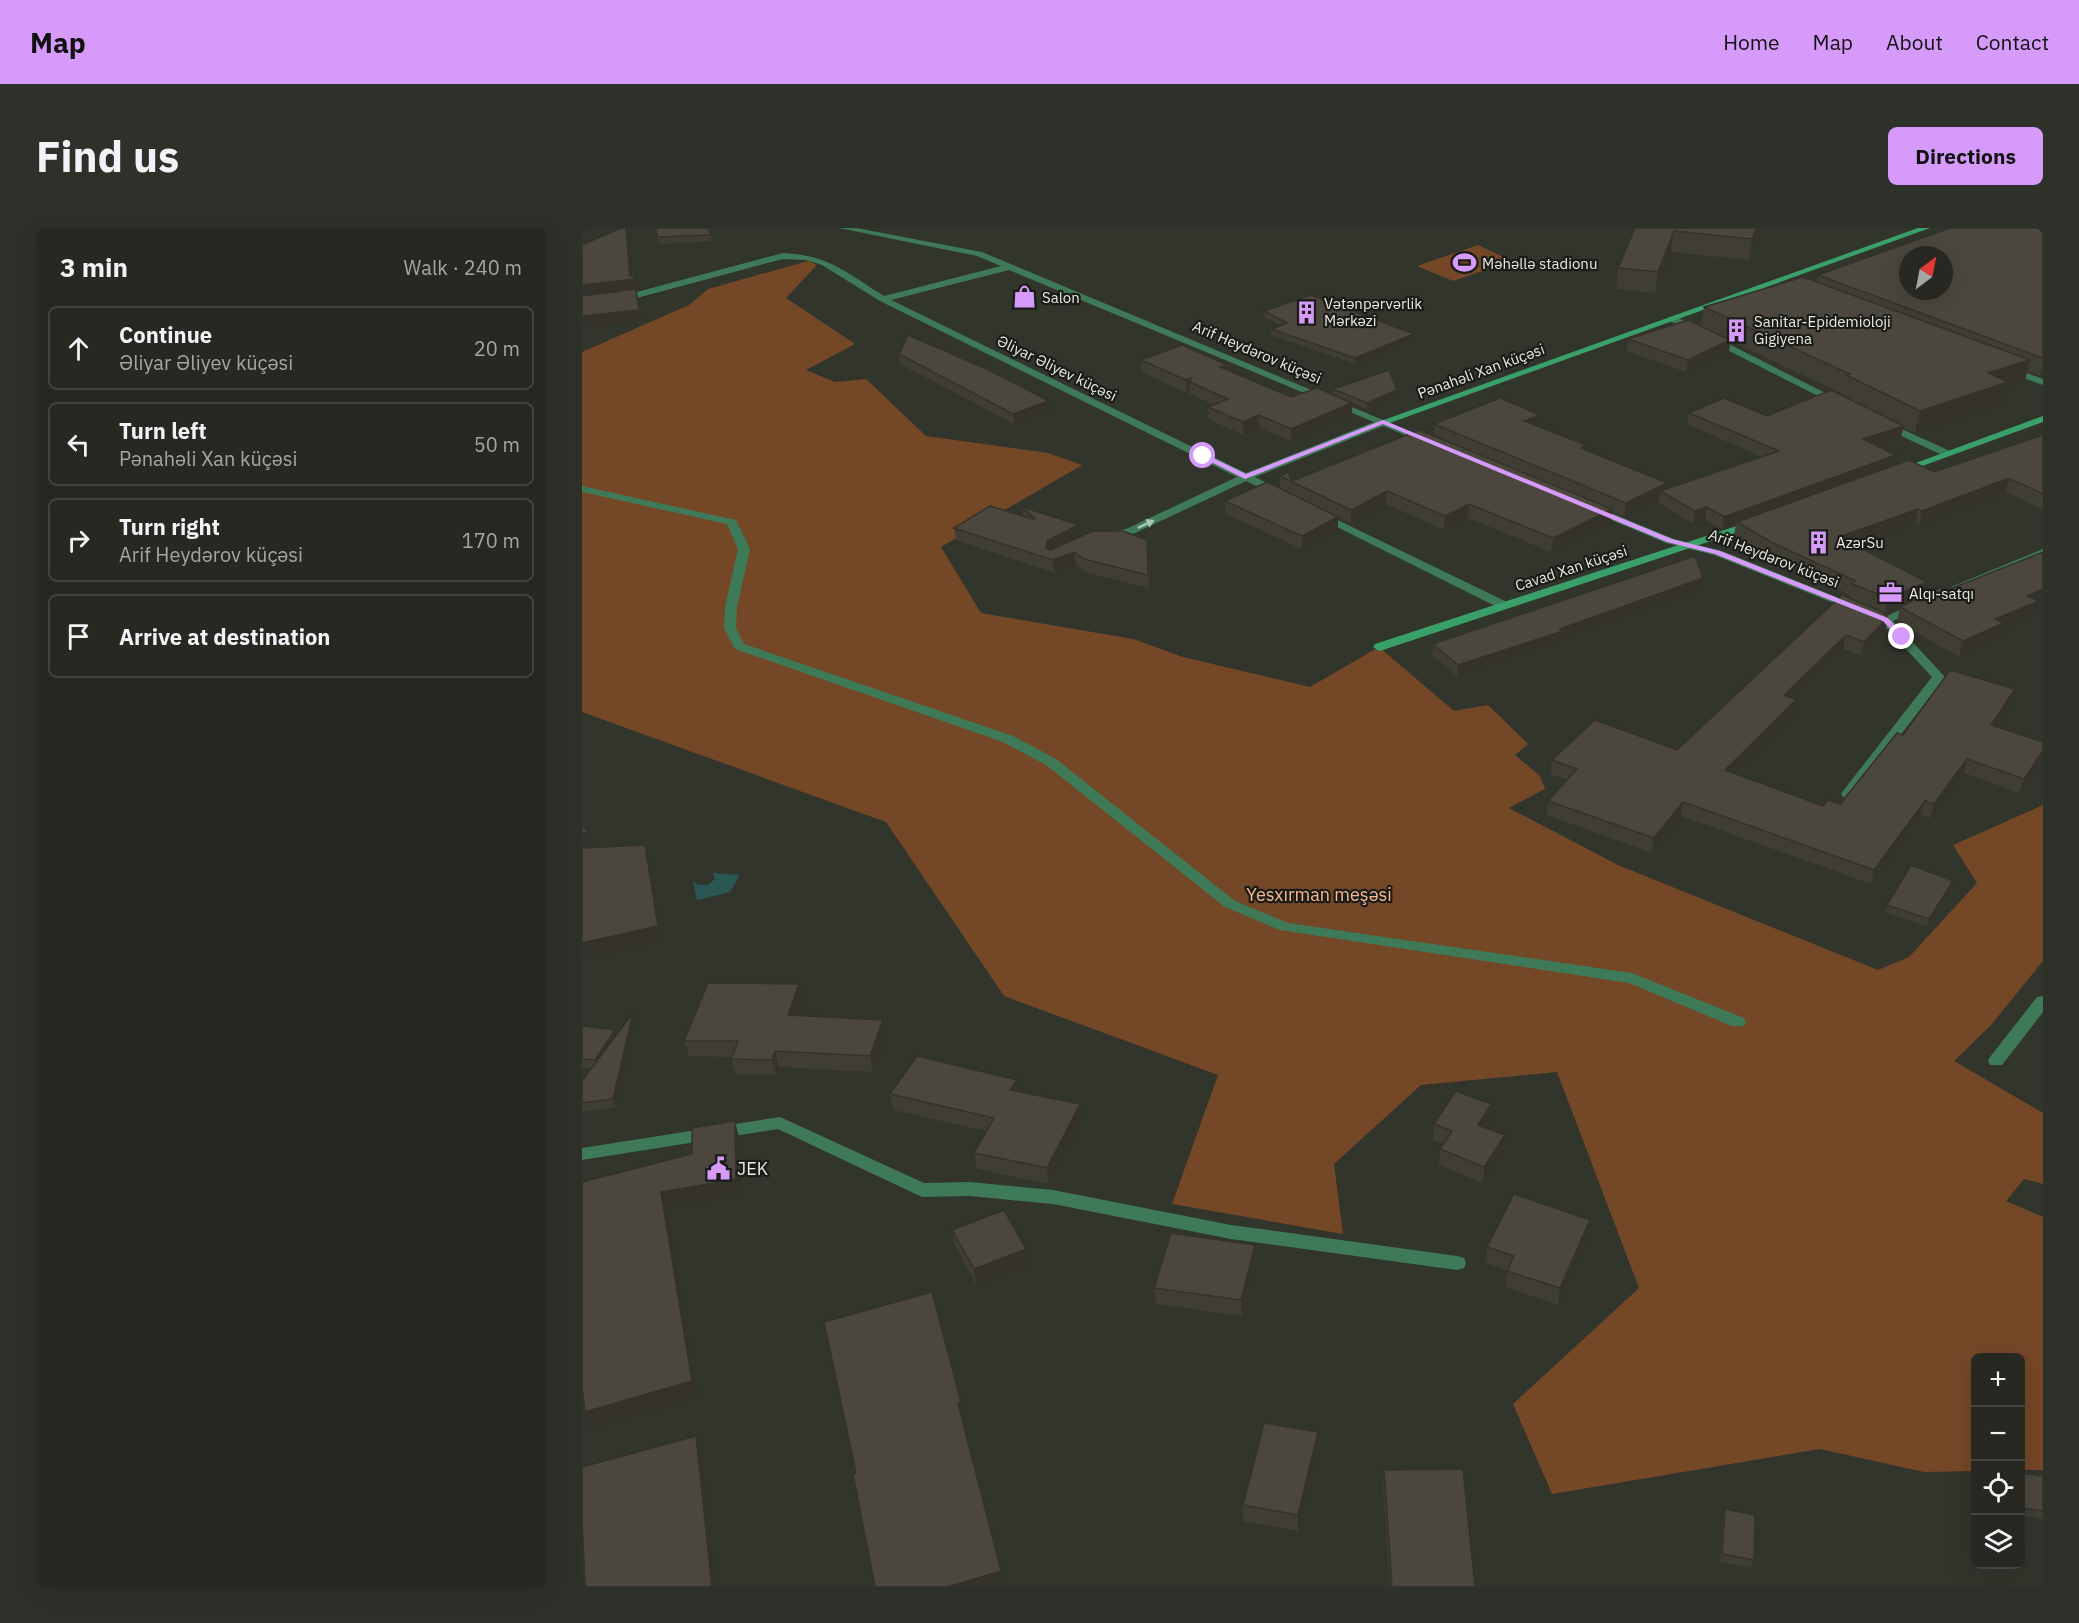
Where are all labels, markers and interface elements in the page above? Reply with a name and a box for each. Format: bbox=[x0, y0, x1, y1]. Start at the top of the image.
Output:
text: Map bbox=[30, 24, 86, 61]
text: Home bbox=[1723, 28, 1780, 56]
text: Map bbox=[1813, 28, 1853, 56]
text: About bbox=[1886, 28, 1943, 56]
text: Contact bbox=[1976, 28, 2049, 56]
button: Directions bbox=[1888, 127, 2043, 185]
text: Find us bbox=[36, 129, 179, 184]
north arrow bbox=[1899, 246, 1953, 300]
text: 3 min bbox=[60, 250, 128, 284]
sports icon: Məhəllə stadionu bbox=[1451, 250, 1477, 276]
text: Walk · 240 m bbox=[404, 254, 522, 281]
place label: Məhəllə stadionu bbox=[1482, 254, 1597, 273]
shop icon: Salon bbox=[1011, 284, 1037, 310]
place label: Salon bbox=[1042, 288, 1080, 307]
place label: Vətənpərvərlik Mərkəzi bbox=[1324, 294, 1422, 330]
building icon: Vətənpərvərlik Mərkəzi bbox=[1293, 299, 1319, 325]
place label: Sanitar-Epidemioloji Gigiyena bbox=[1754, 312, 1891, 348]
street label: Arif Heydərov küçəsi bbox=[1190, 316, 1324, 388]
building icon: Sanitar-Epidemioloji Gigiyena bbox=[1723, 317, 1749, 343]
text: Continue bbox=[119, 320, 212, 349]
street label: Əliyar Əliyev küçəsi bbox=[994, 331, 1120, 405]
icon: ahead bbox=[62, 332, 95, 365]
text: 20 m bbox=[474, 335, 520, 362]
street label: Pənahəli Xan küçəsi bbox=[1415, 339, 1547, 403]
text: Əliyar Əliyev küçəsi bbox=[119, 349, 293, 376]
text: Turn left bbox=[119, 416, 207, 445]
icon: left bbox=[62, 428, 95, 461]
text: 50 m bbox=[474, 431, 520, 458]
route start bbox=[1189, 442, 1215, 468]
text: Pənahəli Xan küçəsi bbox=[119, 445, 297, 472]
text: Turn right bbox=[119, 512, 220, 541]
one-way arrow bbox=[1137, 519, 1154, 528]
icon: right bbox=[62, 524, 95, 557]
street label: Arif Heydərov küçəsi bbox=[1706, 524, 1842, 592]
text: 170 m bbox=[462, 527, 520, 554]
building icon: AzərSu bbox=[1805, 529, 1831, 555]
place label: AzərSu bbox=[1836, 533, 1884, 552]
text: Arif Heydərov küçəsi bbox=[119, 541, 303, 568]
street label: Cavad Xan küçəsi bbox=[1513, 541, 1629, 595]
office icon: Alqı-satqı bbox=[1878, 580, 1904, 606]
place label: Alqı-satqı bbox=[1909, 584, 1974, 603]
icon: arrive bbox=[62, 620, 95, 653]
text: Arrive at destination bbox=[119, 622, 330, 651]
route end bbox=[1888, 623, 1914, 649]
park label: Yesxırman meşəsi bbox=[1246, 883, 1392, 906]
public building icon: JEK bbox=[706, 1155, 732, 1181]
place label: JEK bbox=[737, 1157, 769, 1180]
map controls bbox=[1971, 1353, 2025, 1569]
button: + bbox=[1971, 1353, 2025, 1407]
button: − bbox=[1971, 1407, 2025, 1461]
button: locate bbox=[1971, 1461, 2025, 1515]
button: layers bbox=[1971, 1515, 2025, 1569]

